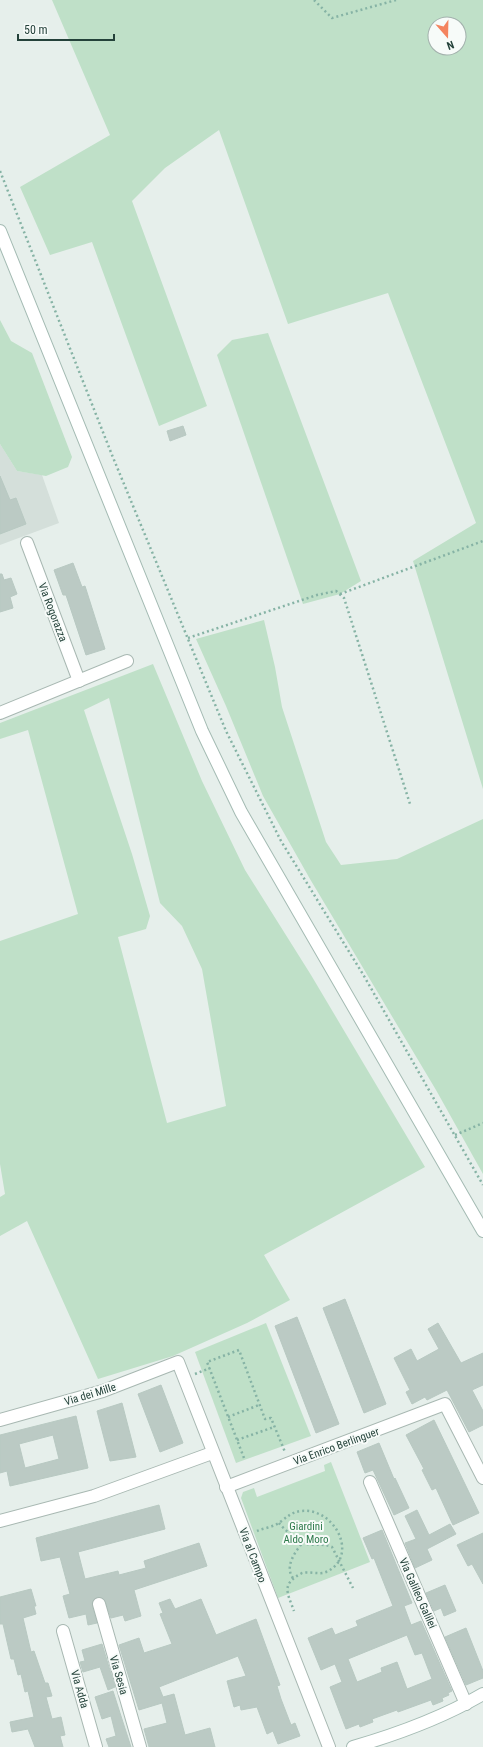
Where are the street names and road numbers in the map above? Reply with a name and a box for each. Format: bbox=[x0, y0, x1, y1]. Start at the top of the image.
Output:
street label: Via Rogorazza bbox=[35, 581, 70, 644]
street label: Via dei Mille bbox=[63, 1380, 117, 1408]
street label: Via Enrico Berlinguer bbox=[291, 1425, 381, 1468]
street label: Via al Campo bbox=[236, 1526, 269, 1585]
street label: Via Galileo Galilei bbox=[396, 1556, 439, 1631]
street label: Via Sesia bbox=[107, 1654, 130, 1696]
street label: Via Adda bbox=[68, 1669, 91, 1710]

